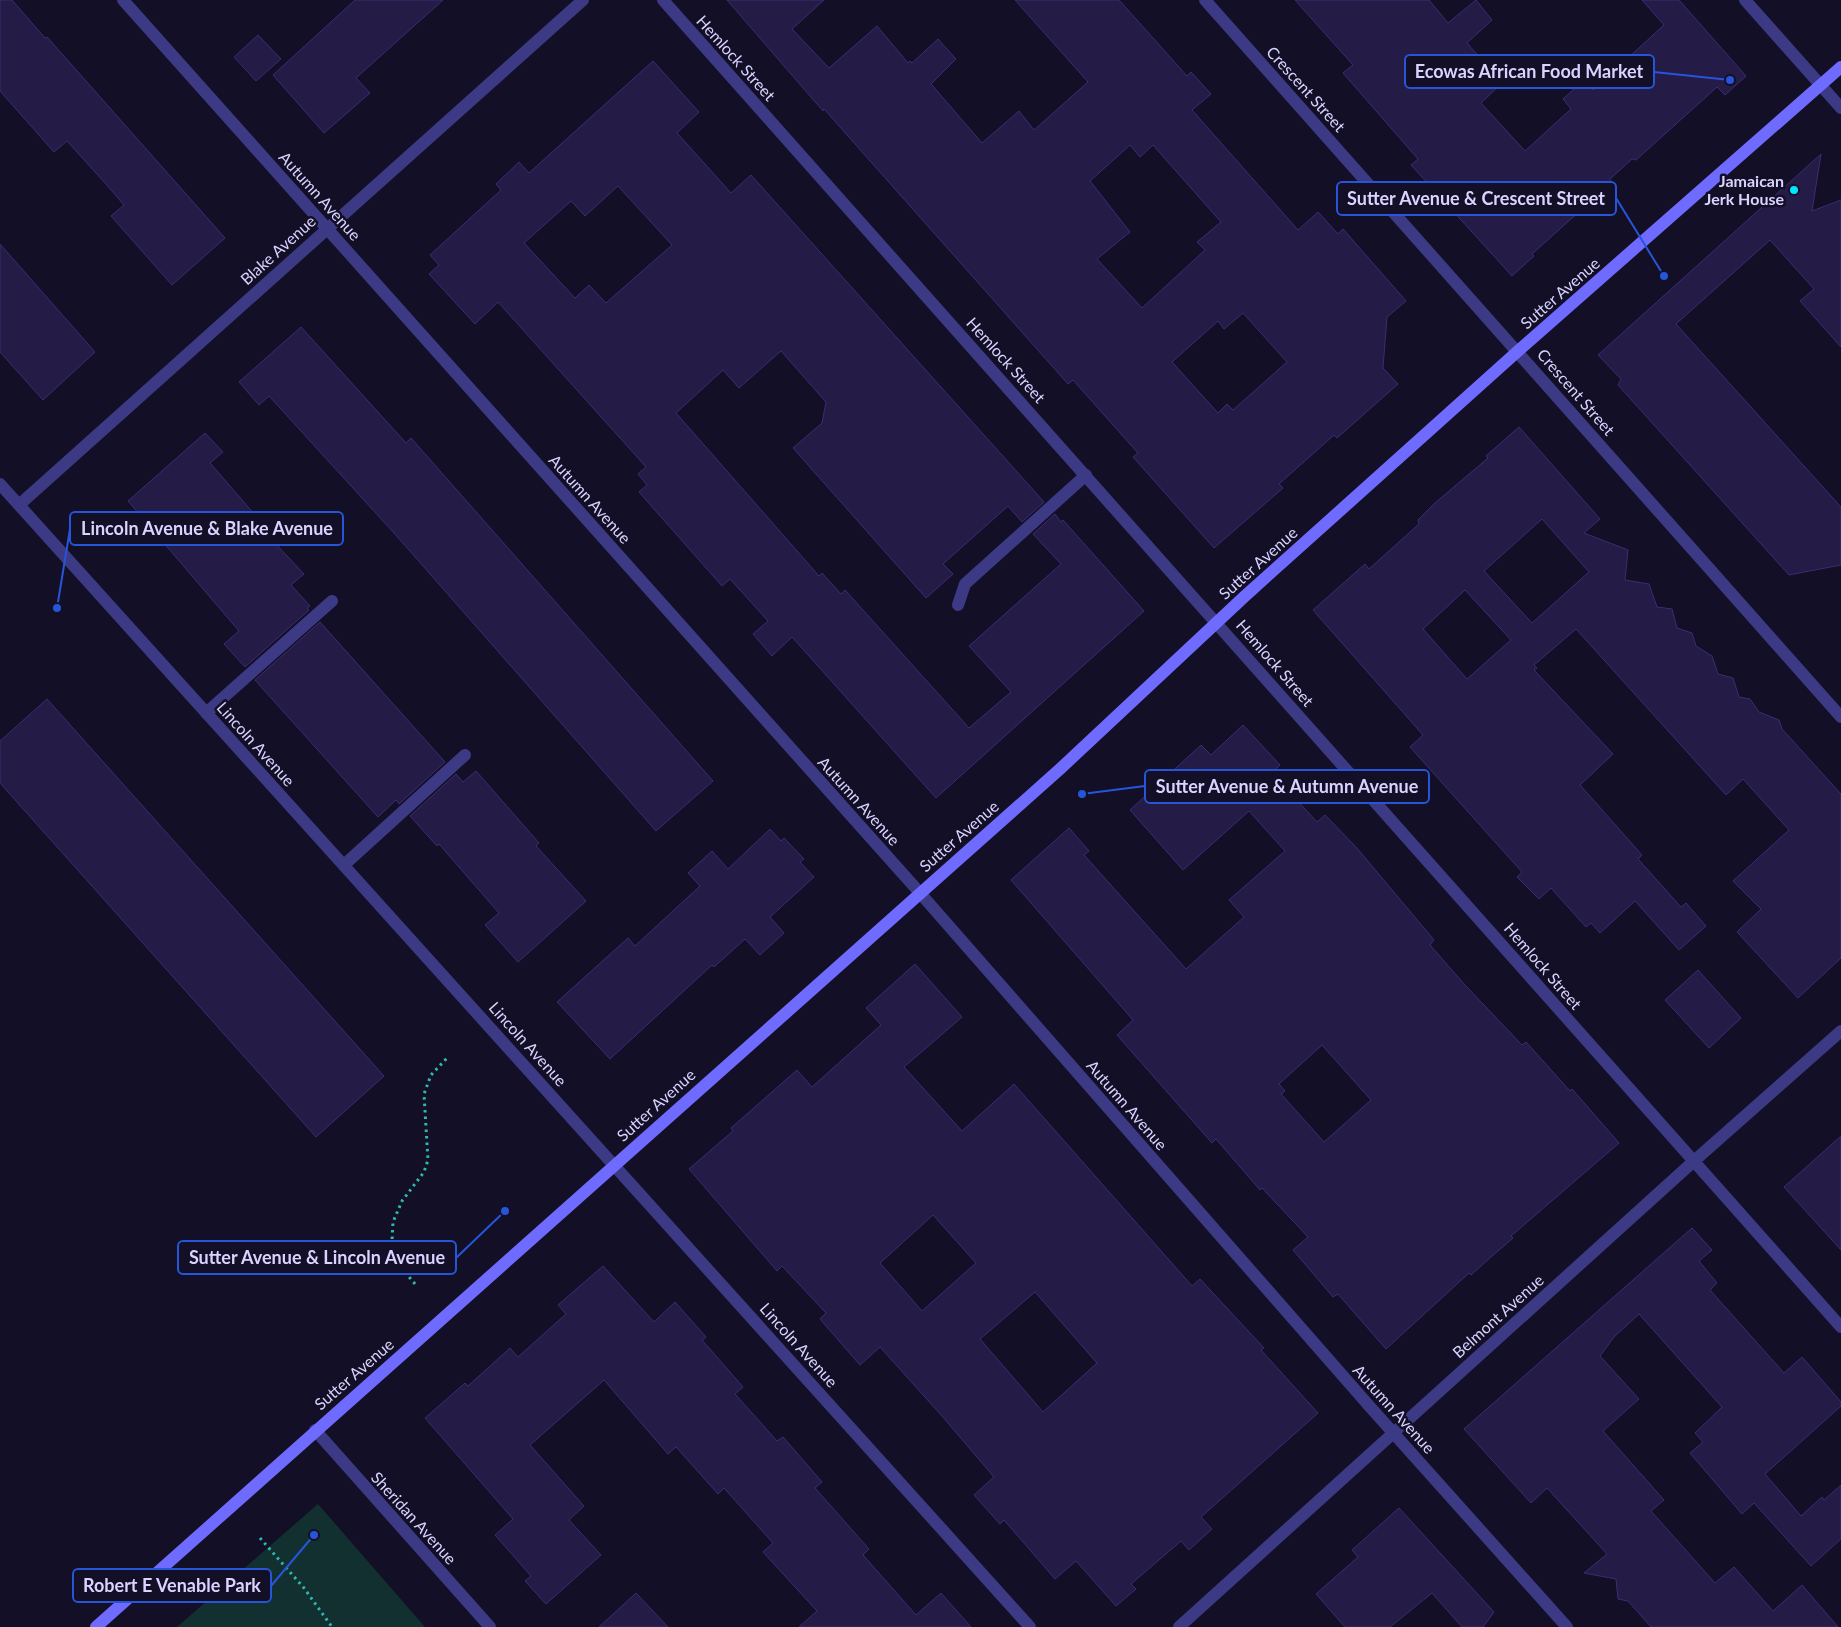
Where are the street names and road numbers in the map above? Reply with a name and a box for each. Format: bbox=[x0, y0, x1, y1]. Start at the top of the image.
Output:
street label: Hemlock Street bbox=[693, 11, 780, 104]
street label: Crescent Street bbox=[1263, 42, 1350, 135]
street label: Autumn Avenue bbox=[276, 147, 365, 244]
street label: Blake Avenue bbox=[236, 211, 319, 288]
street label: Sutter Avenue bbox=[1516, 253, 1603, 332]
street label: Hemlock Street bbox=[963, 313, 1050, 406]
street label: Crescent Street bbox=[1534, 345, 1619, 439]
street label: Autumn Avenue bbox=[546, 450, 635, 547]
street label: Sutter Avenue bbox=[1215, 523, 1301, 603]
street label: Hemlock Street bbox=[1233, 616, 1318, 710]
street label: Lincoln Avenue bbox=[214, 698, 299, 790]
street label: Autumn Avenue bbox=[815, 752, 904, 849]
street label: Sutter Avenue bbox=[915, 796, 1002, 875]
street label: Hemlock Street bbox=[1501, 919, 1586, 1013]
street label: Lincoln Avenue bbox=[486, 998, 571, 1090]
street label: Autumn Avenue bbox=[1083, 1056, 1172, 1153]
street label: Sutter Avenue bbox=[613, 1065, 699, 1145]
street label: Belmont Avenue bbox=[1448, 1270, 1547, 1361]
street label: Lincoln Avenue bbox=[757, 1299, 842, 1391]
street label: Sutter Avenue bbox=[310, 1334, 397, 1413]
street label: Autumn Avenue bbox=[1350, 1360, 1439, 1457]
street label: Sheridan Avenue bbox=[368, 1467, 461, 1568]

